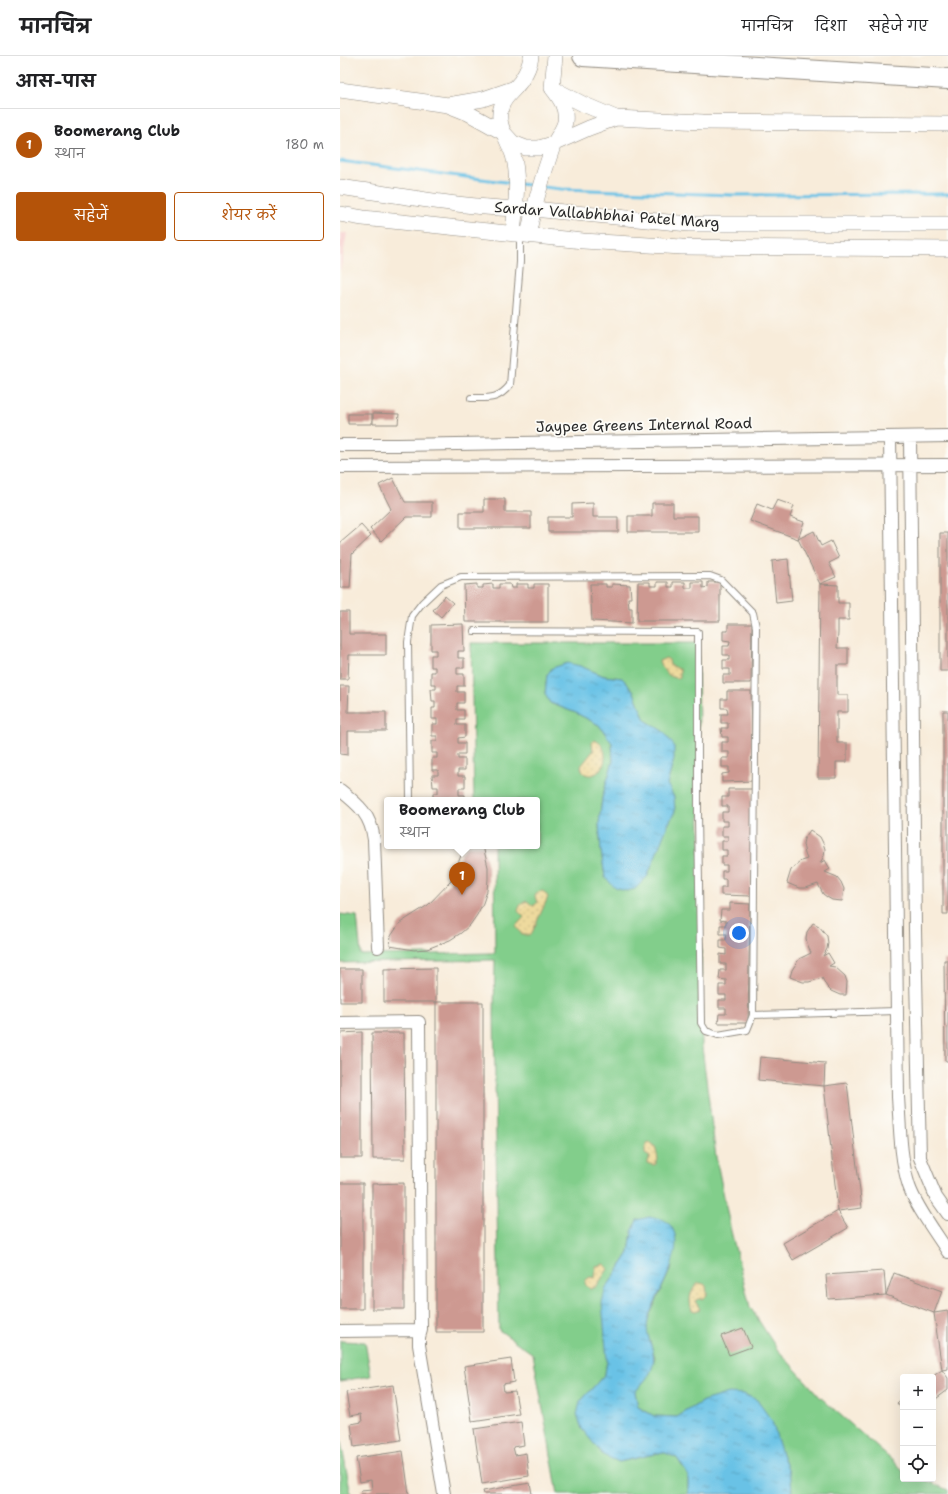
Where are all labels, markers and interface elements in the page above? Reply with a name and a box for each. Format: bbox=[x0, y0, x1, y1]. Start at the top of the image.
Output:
text: मानचित्र bbox=[20, 14, 91, 39]
text: मानचित्र bbox=[742, 17, 793, 35]
text: दिशा bbox=[815, 17, 847, 35]
text: सहेजे गए bbox=[869, 17, 928, 35]
text: आस-पास bbox=[16, 70, 96, 92]
text: Boomerang Club bbox=[54, 121, 180, 141]
text: 1 bbox=[26, 136, 32, 153]
text: 180 m bbox=[285, 136, 324, 153]
text: स्थान bbox=[54, 145, 85, 162]
button: सहेजें bbox=[16, 192, 166, 241]
button: शेयर करें bbox=[174, 192, 324, 241]
street label: Sardar Vallabhbhai Patel Marg bbox=[494, 197, 720, 233]
street label: Jaypee Greens Internal Road bbox=[536, 413, 753, 437]
popup bbox=[384, 797, 540, 849]
text: Boomerang Club bbox=[399, 800, 525, 820]
text: स्थान bbox=[399, 824, 430, 841]
pin: 1 bbox=[449, 862, 475, 895]
your location bbox=[729, 923, 749, 943]
map controls bbox=[900, 1374, 936, 1482]
button: + bbox=[900, 1374, 936, 1410]
button: − bbox=[900, 1410, 936, 1446]
button: locate bbox=[900, 1446, 936, 1482]

